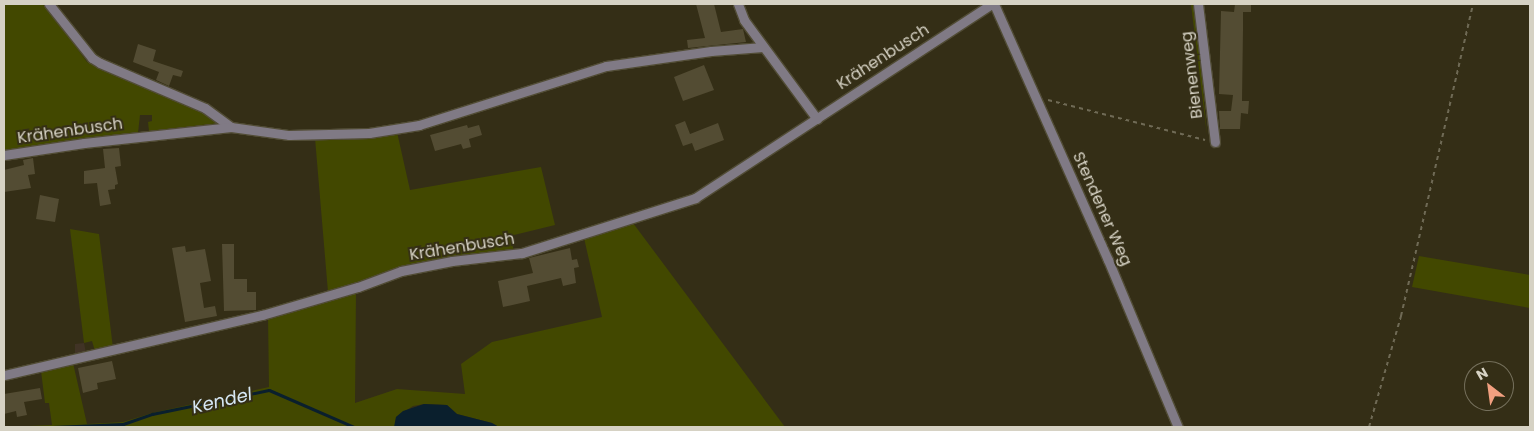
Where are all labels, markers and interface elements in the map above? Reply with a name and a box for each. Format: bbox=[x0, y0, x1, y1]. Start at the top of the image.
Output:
street label: Krähenbusch bbox=[833, 20, 933, 94]
street label: Bienenweg bbox=[1177, 30, 1207, 120]
street label: Krähenbusch bbox=[16, 114, 124, 148]
street label: Stendener Weg bbox=[1068, 149, 1136, 269]
street label: Krähenbusch bbox=[408, 229, 516, 265]
north arrow bbox=[1464, 361, 1514, 411]
text: N bbox=[1472, 363, 1492, 385]
water label: Kendel bbox=[190, 384, 254, 418]

